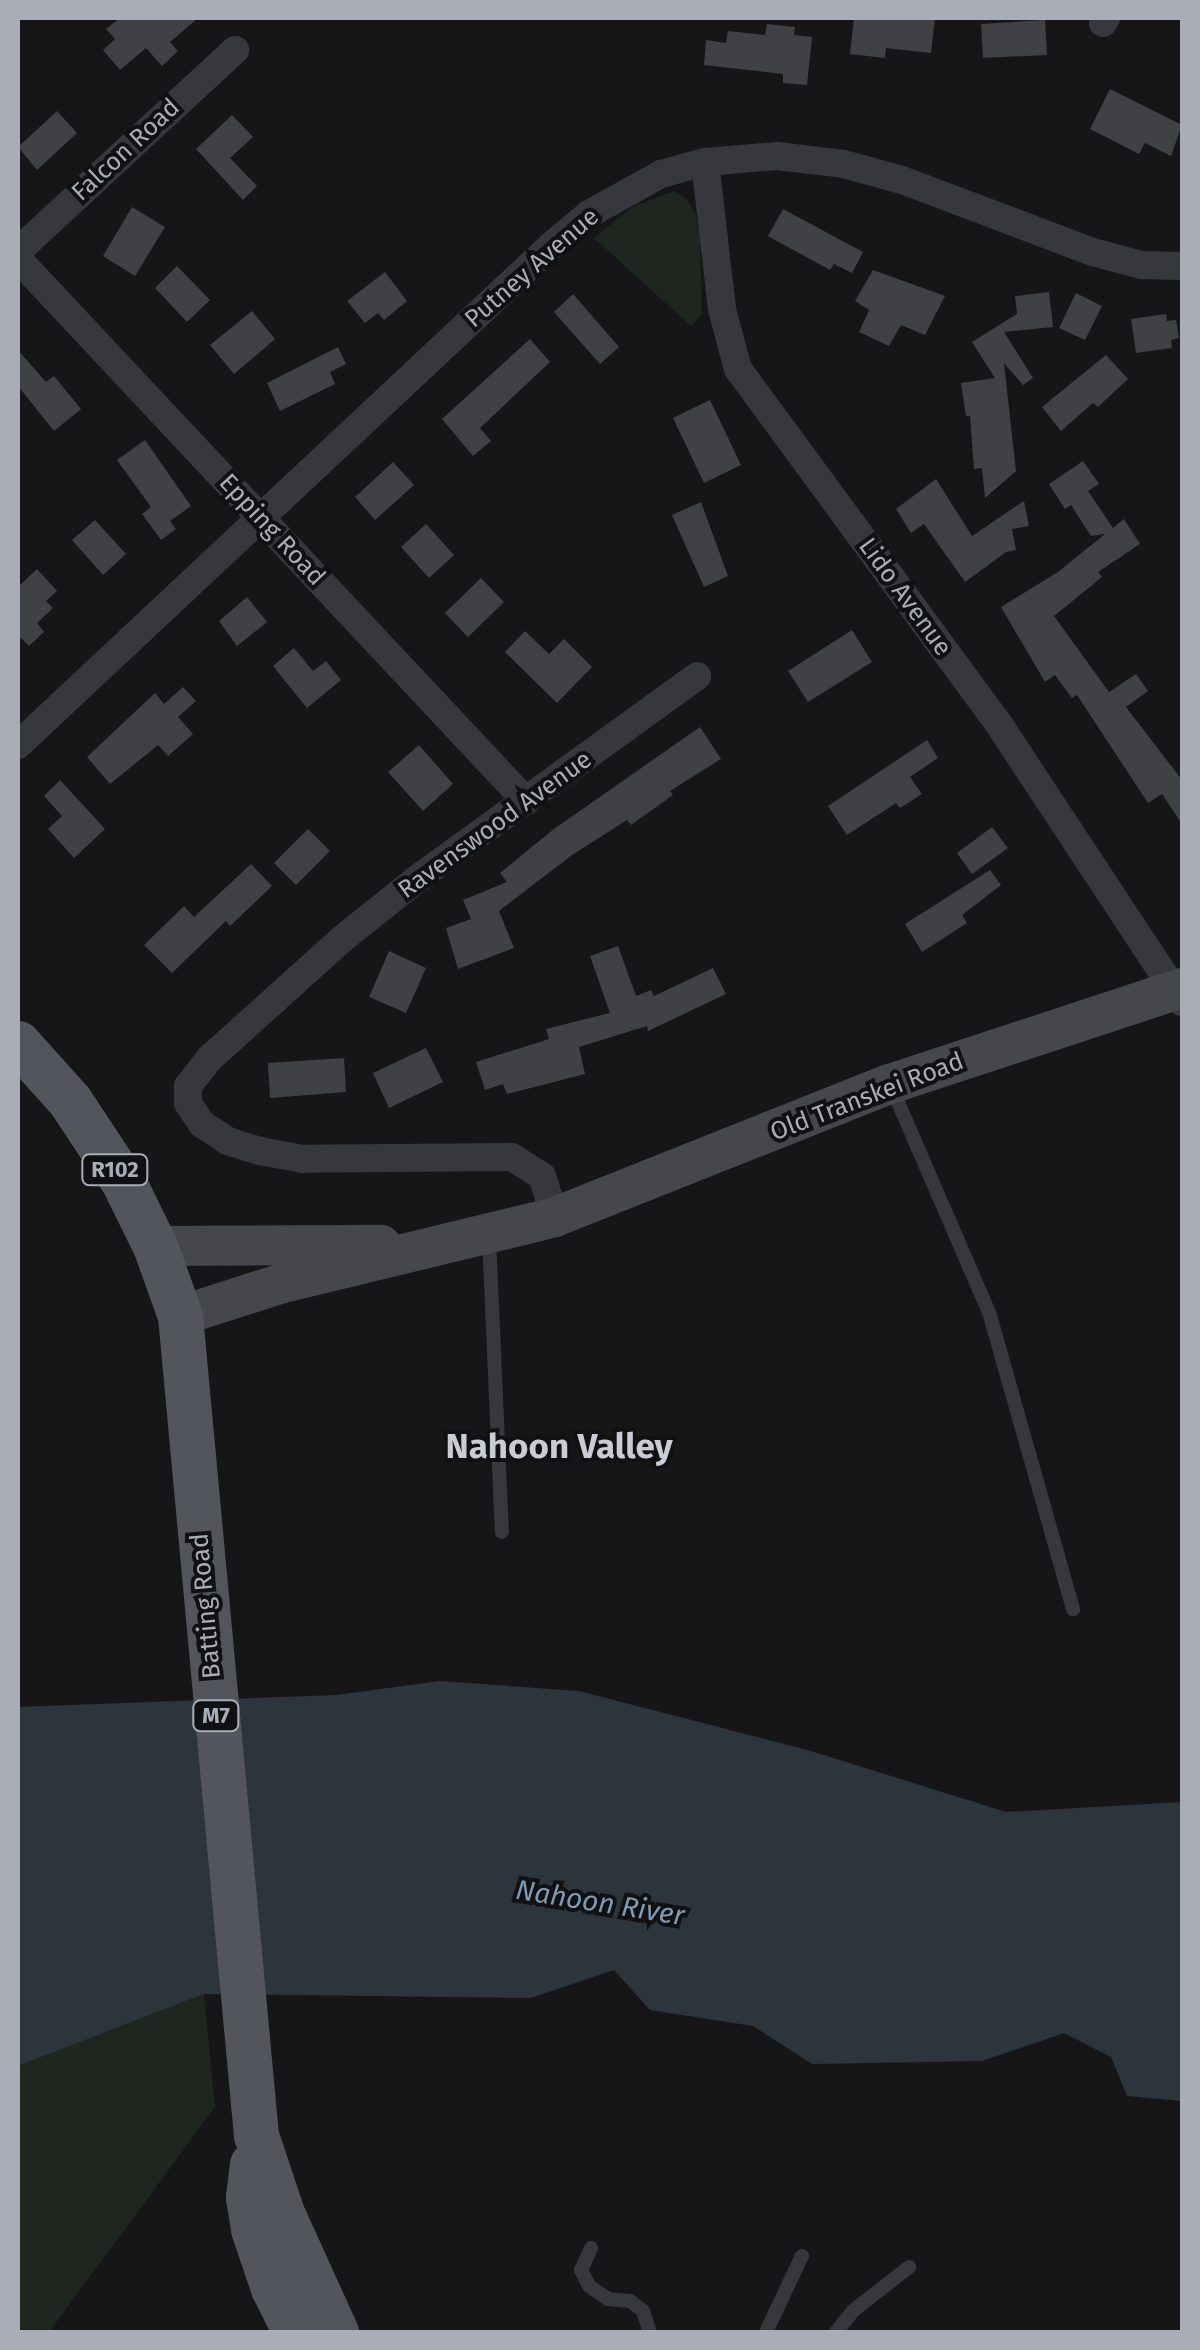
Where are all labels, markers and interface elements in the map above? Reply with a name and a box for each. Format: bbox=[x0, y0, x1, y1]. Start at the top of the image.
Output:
street label: Falcon Road bbox=[66, 93, 186, 207]
street label: Putney Avenue bbox=[459, 202, 605, 334]
street label: Epping Road bbox=[213, 468, 331, 592]
street label: Lido Avenue bbox=[852, 532, 958, 662]
street label: Ravenswood Avenue bbox=[392, 745, 598, 905]
street label: Old Transkei Road bbox=[766, 1046, 968, 1148]
road number: R102 bbox=[80, 1153, 150, 1187]
district label: Nahoon Valley bbox=[445, 1425, 673, 1467]
street label: Batting Road bbox=[185, 1532, 227, 1680]
road number: M7 bbox=[191, 1699, 241, 1733]
water label: Nahoon River bbox=[513, 1873, 687, 1933]

